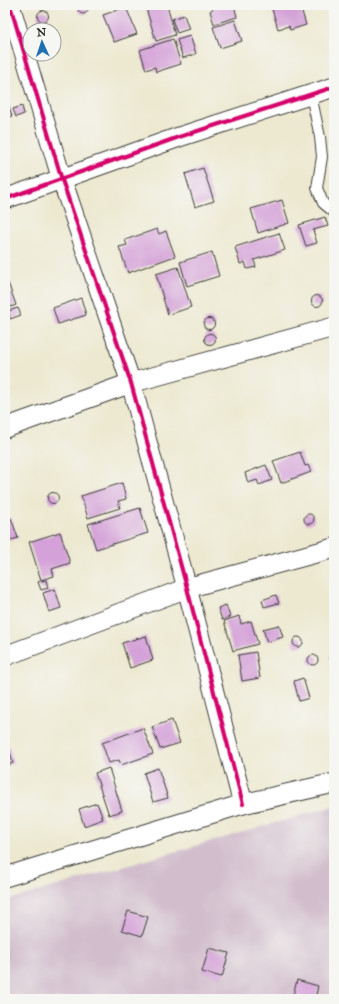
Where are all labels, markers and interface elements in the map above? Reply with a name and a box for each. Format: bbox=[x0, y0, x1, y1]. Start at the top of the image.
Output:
north arrow bbox=[22, 22, 62, 62]
text: N bbox=[36, 26, 47, 39]

